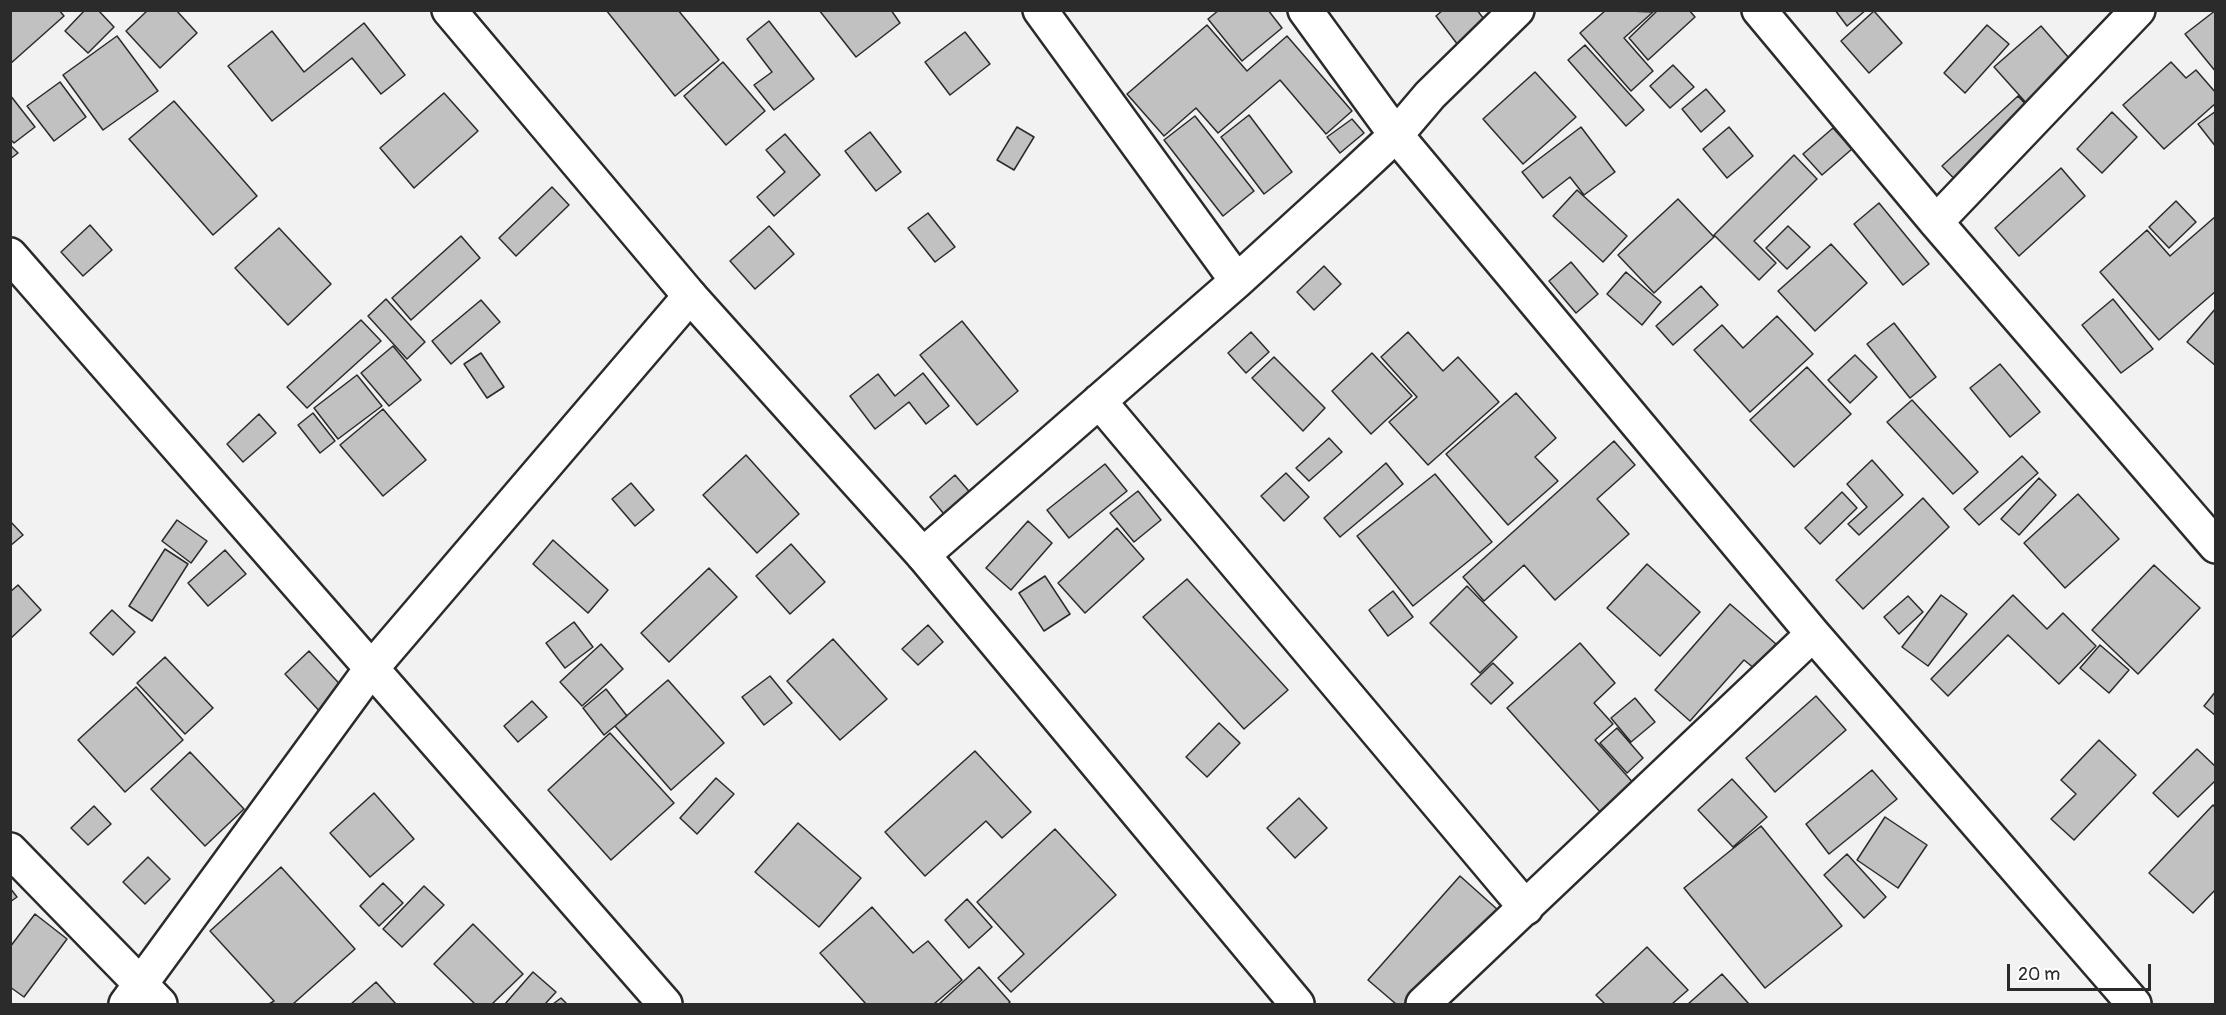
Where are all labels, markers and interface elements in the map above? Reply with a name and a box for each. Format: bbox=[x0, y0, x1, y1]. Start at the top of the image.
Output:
scale bar bbox=[2010, 952, 2154, 990]
text: 20 m bbox=[2018, 963, 2060, 986]

